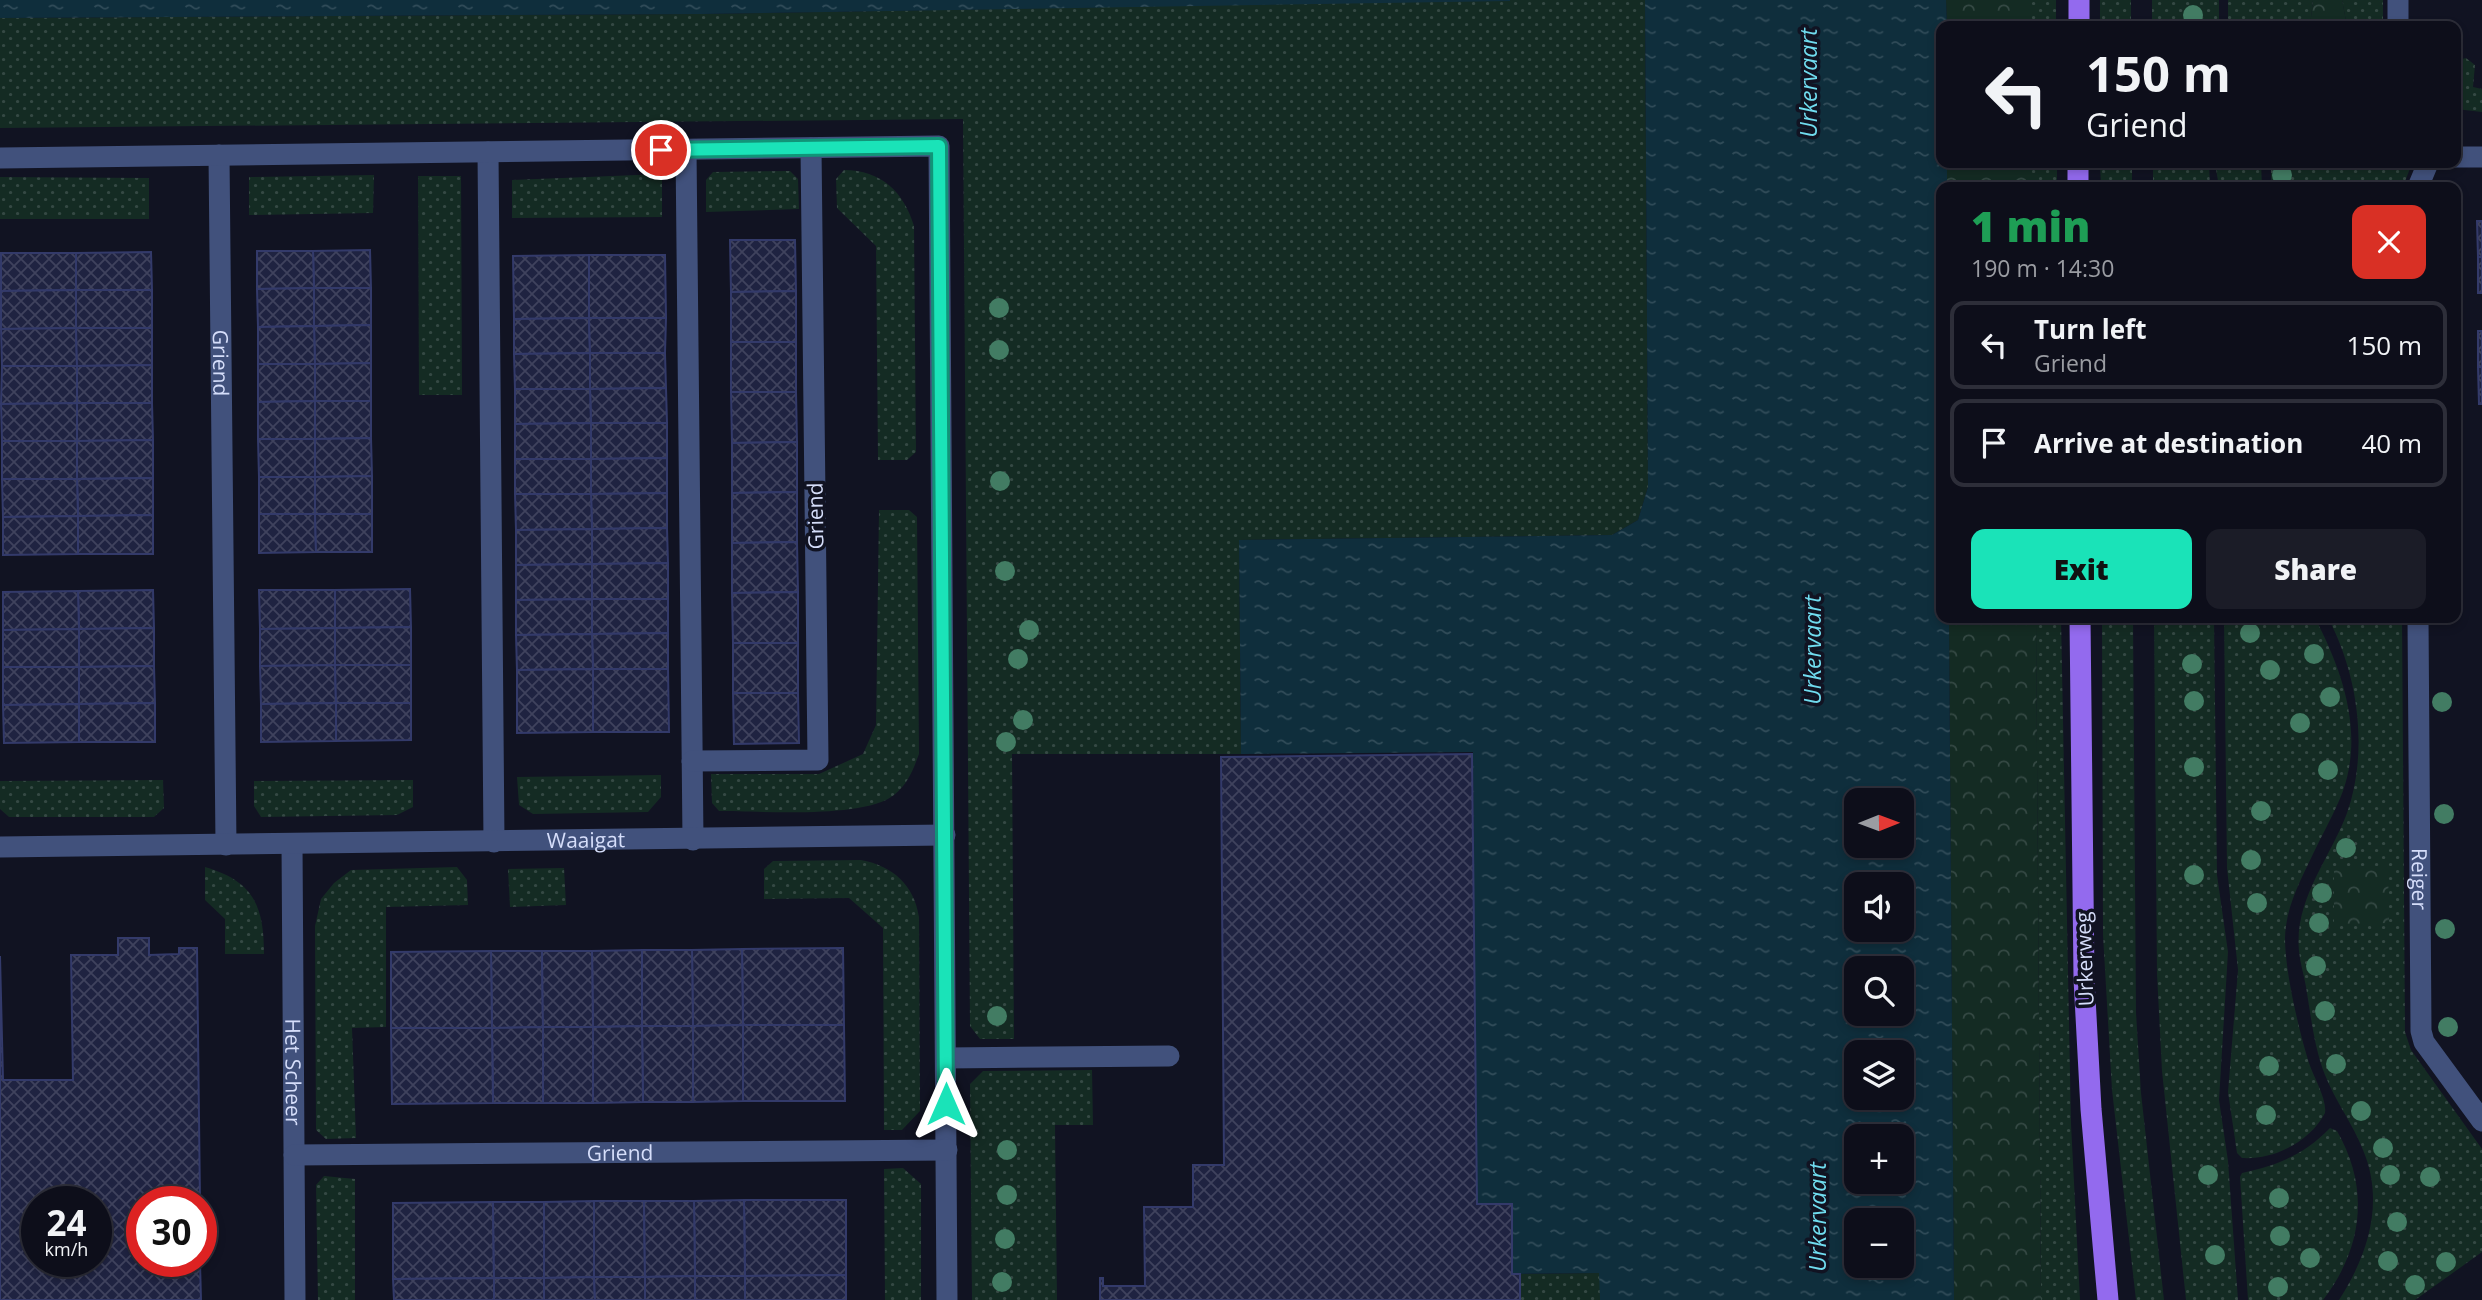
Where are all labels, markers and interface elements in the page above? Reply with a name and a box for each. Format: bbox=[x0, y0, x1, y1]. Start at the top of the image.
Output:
water label: Urkervaart bbox=[1792, 27, 1824, 138]
text: 150 m bbox=[2086, 40, 2231, 106]
icon: left bbox=[1971, 49, 2062, 140]
text: Griend bbox=[2086, 103, 2188, 146]
pin bbox=[631, 120, 691, 180]
icon: arrive bbox=[642, 131, 680, 169]
text: 1 min bbox=[1971, 197, 2090, 254]
button: close bbox=[2352, 205, 2426, 279]
text: 190 m · 14:30 bbox=[1971, 252, 2114, 284]
text: Turn left bbox=[2034, 311, 2146, 347]
icon: left bbox=[1975, 326, 2013, 364]
text: 150 m bbox=[2347, 327, 2422, 363]
street label: Griend bbox=[207, 329, 235, 396]
text: Griend bbox=[2034, 347, 2107, 379]
icon: arrive bbox=[1975, 424, 2013, 462]
text: Arrive at destination bbox=[2034, 425, 2303, 461]
text: 40 m bbox=[2361, 425, 2422, 461]
street label: Griend bbox=[800, 482, 830, 550]
button: Exit bbox=[1971, 529, 2192, 609]
button: Share bbox=[2206, 529, 2426, 609]
water label: Urkervaart bbox=[1796, 594, 1828, 705]
north arrow bbox=[1844, 788, 1914, 858]
map controls bbox=[1844, 788, 1914, 1278]
street label: Waaigat bbox=[546, 825, 625, 854]
street label: Reiger bbox=[2406, 848, 2434, 910]
button: sound bbox=[1844, 872, 1914, 942]
street label: Urkerweg bbox=[2068, 911, 2100, 1007]
button: search bbox=[1844, 956, 1914, 1026]
street label: Het Scheer bbox=[279, 1018, 308, 1126]
button: layers bbox=[1844, 1040, 1914, 1110]
position arrow bbox=[909, 1067, 983, 1141]
button: + bbox=[1844, 1124, 1914, 1194]
street label: Griend bbox=[587, 1138, 653, 1167]
water label: Urkervaart bbox=[1801, 1161, 1833, 1272]
speed limit sign: 30 bbox=[126, 1186, 217, 1277]
text: 24 bbox=[46, 1199, 87, 1246]
button: − bbox=[1844, 1208, 1914, 1278]
text: km/h bbox=[45, 1237, 88, 1261]

